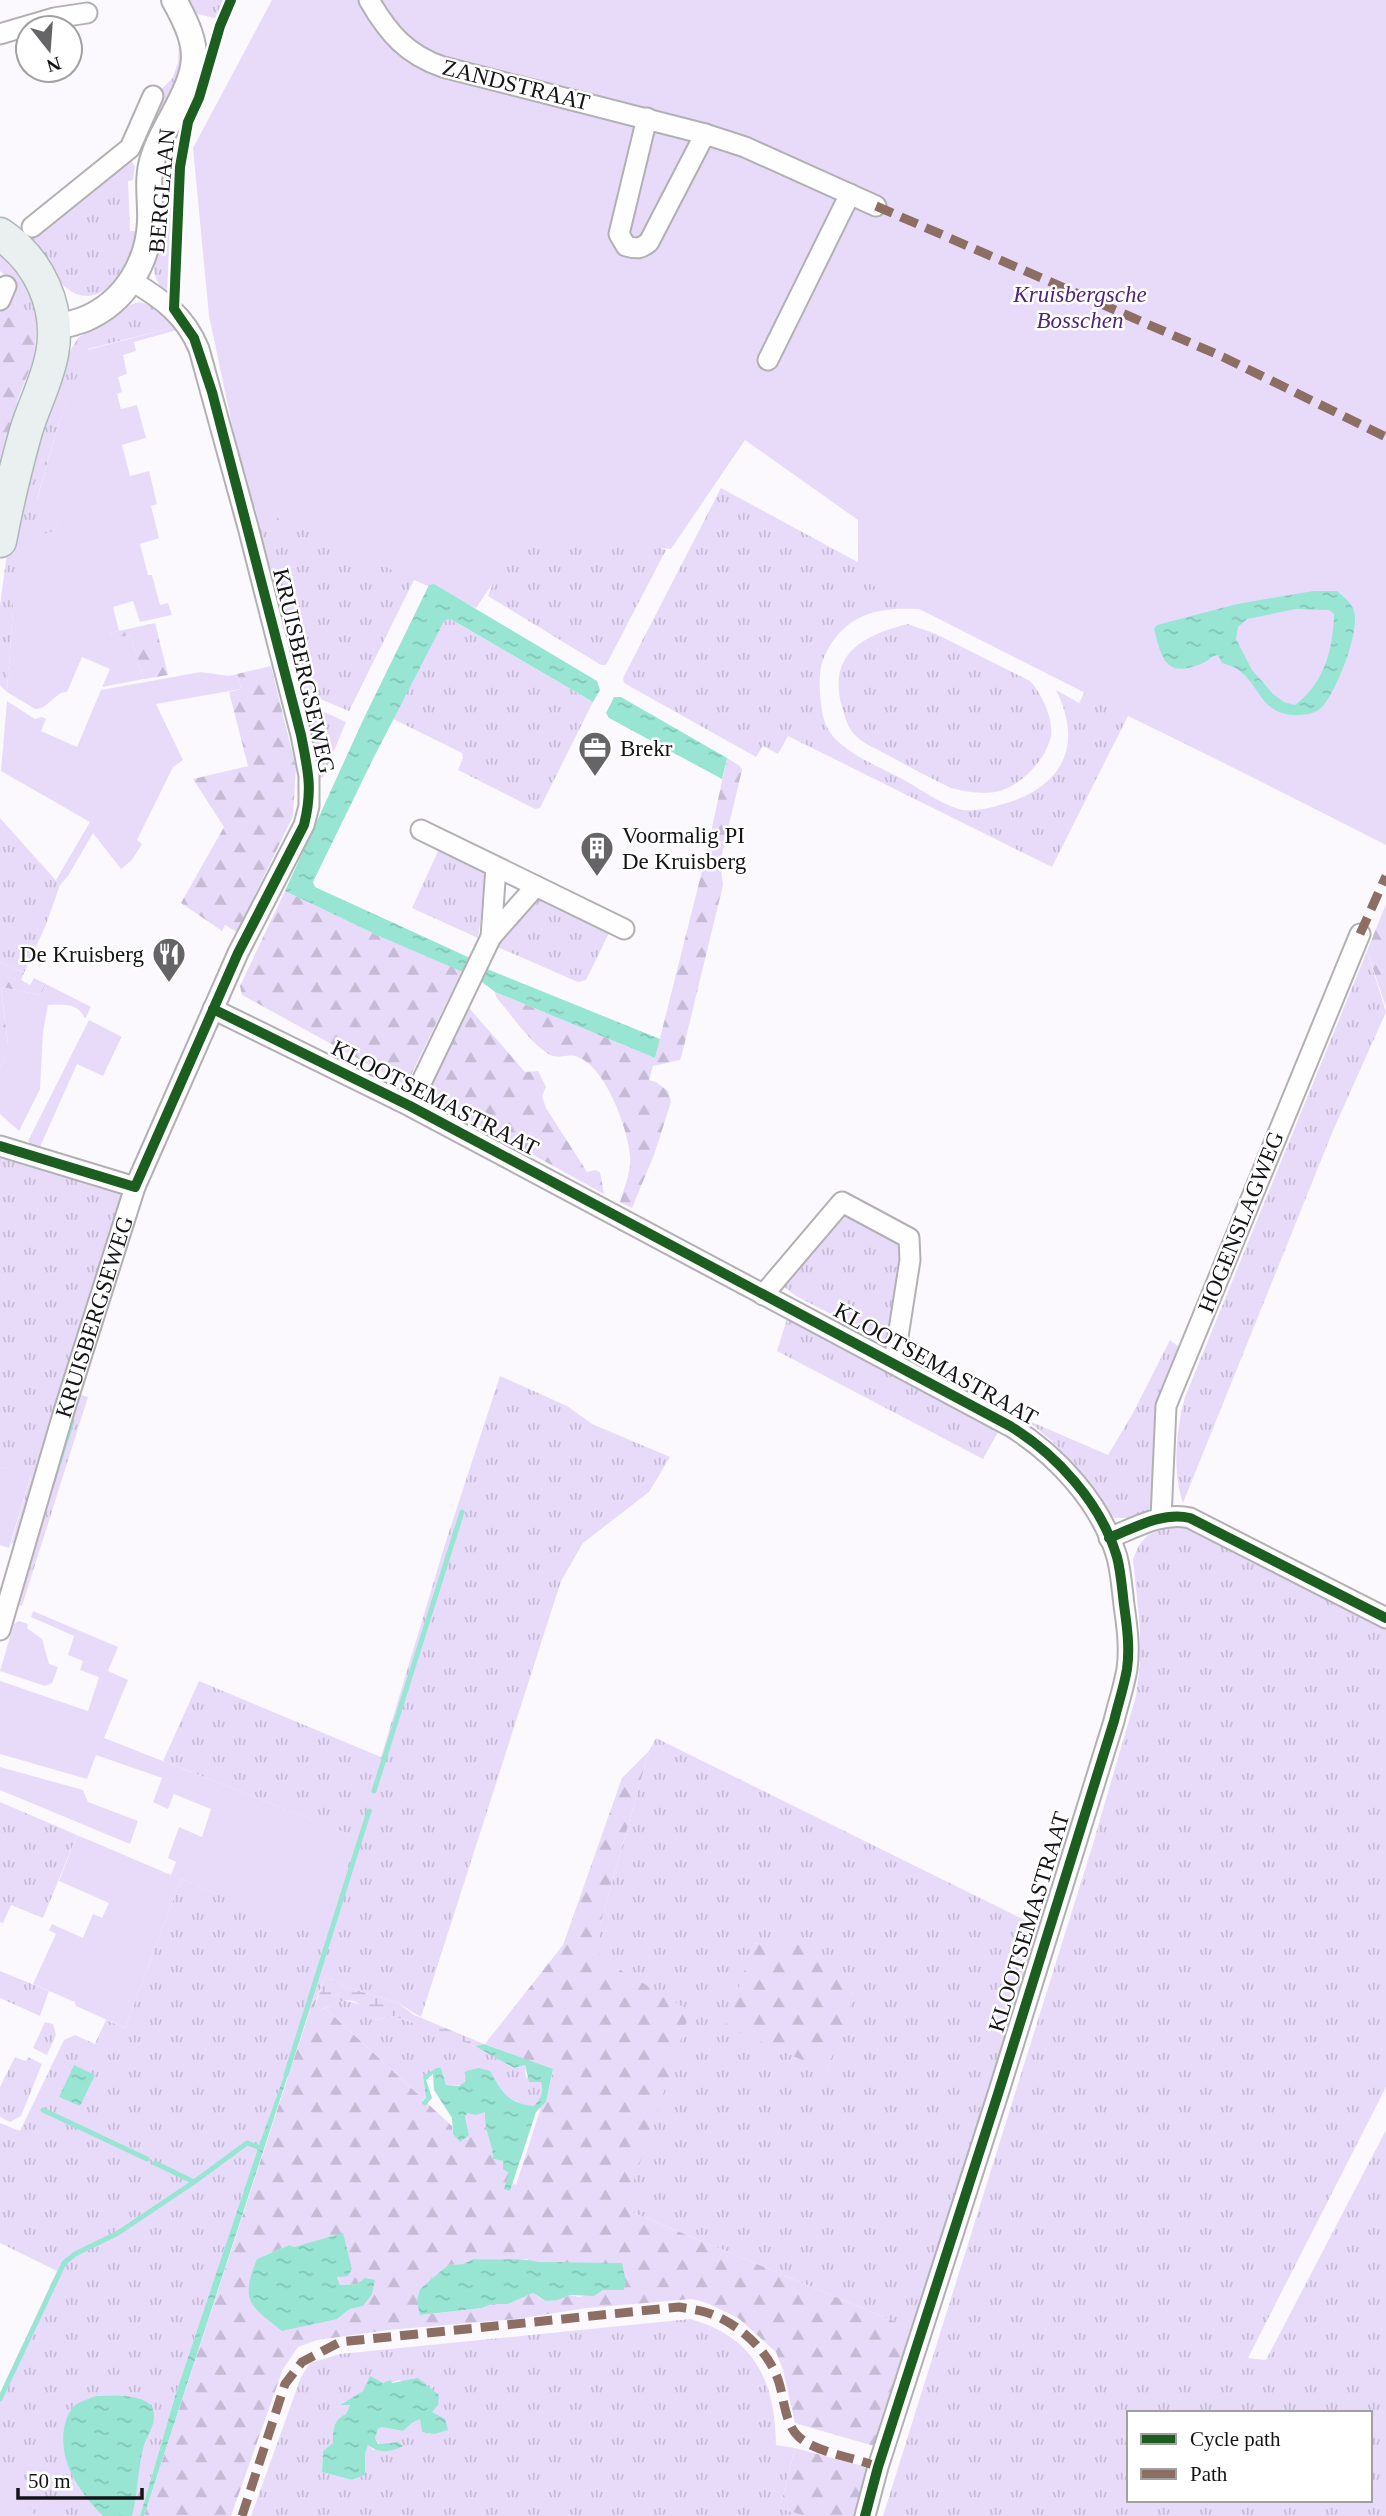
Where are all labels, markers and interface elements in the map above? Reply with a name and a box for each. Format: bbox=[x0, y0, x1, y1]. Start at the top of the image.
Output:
north arrow bbox=[14, 14, 84, 84]
text: N bbox=[44, 53, 63, 77]
street label: ZANDSTRAAT bbox=[440, 55, 592, 115]
street label: BERGLAAN bbox=[144, 127, 180, 254]
park label: Kruisbergsche Bosschen bbox=[1012, 282, 1147, 333]
street label: KRUISBERGSEWEG bbox=[268, 566, 340, 776]
office icon: Brekr bbox=[576, 729, 614, 778]
place label: Brekr bbox=[620, 736, 673, 761]
place label: Voormalig PI De Kruisberg bbox=[622, 823, 747, 874]
building icon: Voormalig PI De Kruisberg bbox=[578, 829, 616, 878]
restaurant icon: De Kruisberg bbox=[150, 935, 188, 984]
place label: De Kruisberg bbox=[20, 942, 144, 967]
street label: KLOOTSEMASTRAAT bbox=[327, 1035, 543, 1161]
street label: HOGENSLAGWEG bbox=[1193, 1128, 1289, 1316]
street label: KRUISBERGSEWEG bbox=[50, 1213, 137, 1421]
street label: KLOOTSEMASTRAAT bbox=[830, 1298, 1042, 1430]
street label: KLOOTSEMASTRAAT bbox=[984, 1809, 1074, 2035]
legend bbox=[1127, 2411, 1372, 2502]
text: Cycle path bbox=[1190, 2427, 1281, 2451]
scale bar bbox=[18, 2456, 142, 2500]
text: Path bbox=[1190, 2462, 1228, 2486]
text: 50 m bbox=[28, 2469, 71, 2493]

